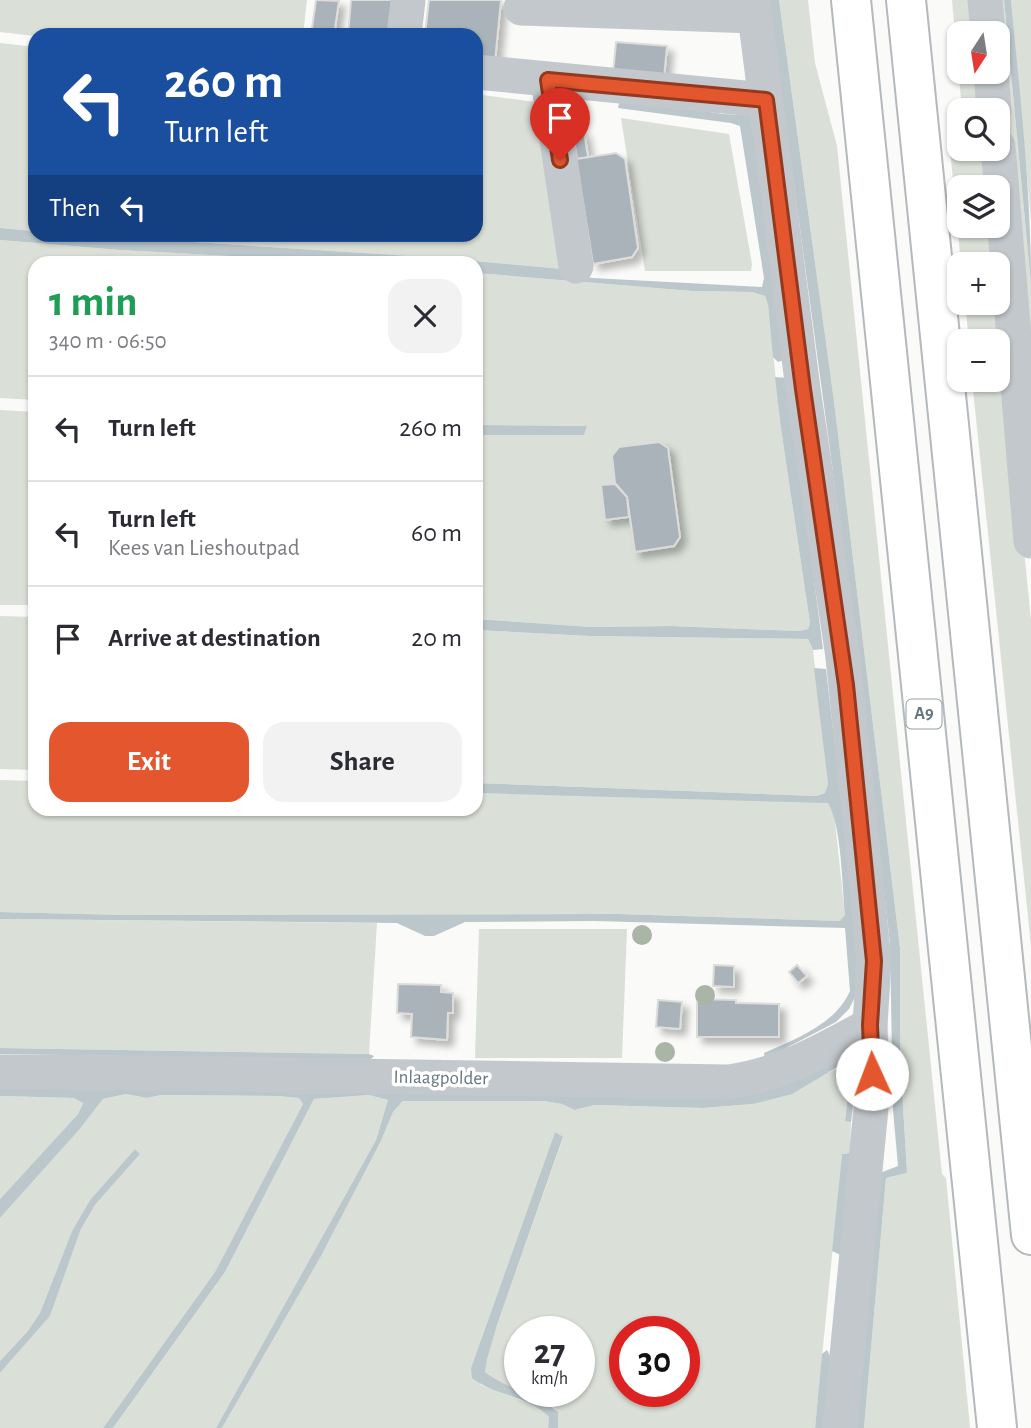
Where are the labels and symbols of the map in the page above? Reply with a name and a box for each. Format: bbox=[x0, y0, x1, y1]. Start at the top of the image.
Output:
north arrow bbox=[947, 21, 1010, 84]
pin bbox=[530, 88, 590, 160]
road number: A9 bbox=[906, 700, 942, 728]
position arrow bbox=[835, 1037, 909, 1111]
street label: Inlaagpolder bbox=[394, 1068, 488, 1088]
speed limit sign: 30 bbox=[609, 1316, 700, 1407]

